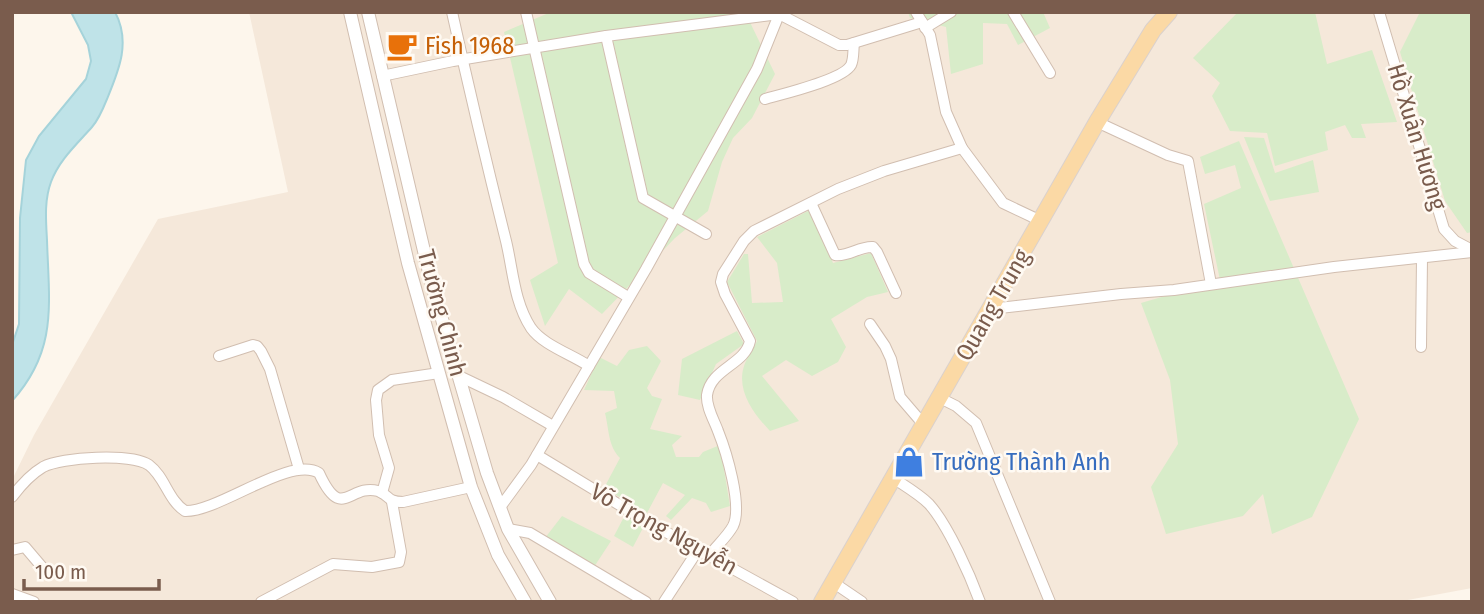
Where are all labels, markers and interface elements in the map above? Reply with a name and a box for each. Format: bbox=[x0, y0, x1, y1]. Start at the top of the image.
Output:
cafe icon: Fish 1968 bbox=[385, 29, 419, 63]
place label: Fish 1968 bbox=[425, 32, 514, 60]
street label: Hồ Xuân Hương bbox=[1382, 61, 1453, 214]
street label: Quang Trung bbox=[950, 244, 1037, 366]
street label: Trường Chinh bbox=[412, 247, 472, 379]
shop icon: Trường Thành Anh bbox=[892, 445, 926, 479]
place label: Trường Thành Anh bbox=[932, 448, 1111, 476]
street label: Võ Trọng Nguyễn bbox=[586, 477, 742, 581]
scale bar bbox=[24, 548, 159, 592]
text: 100 m bbox=[35, 559, 86, 585]

